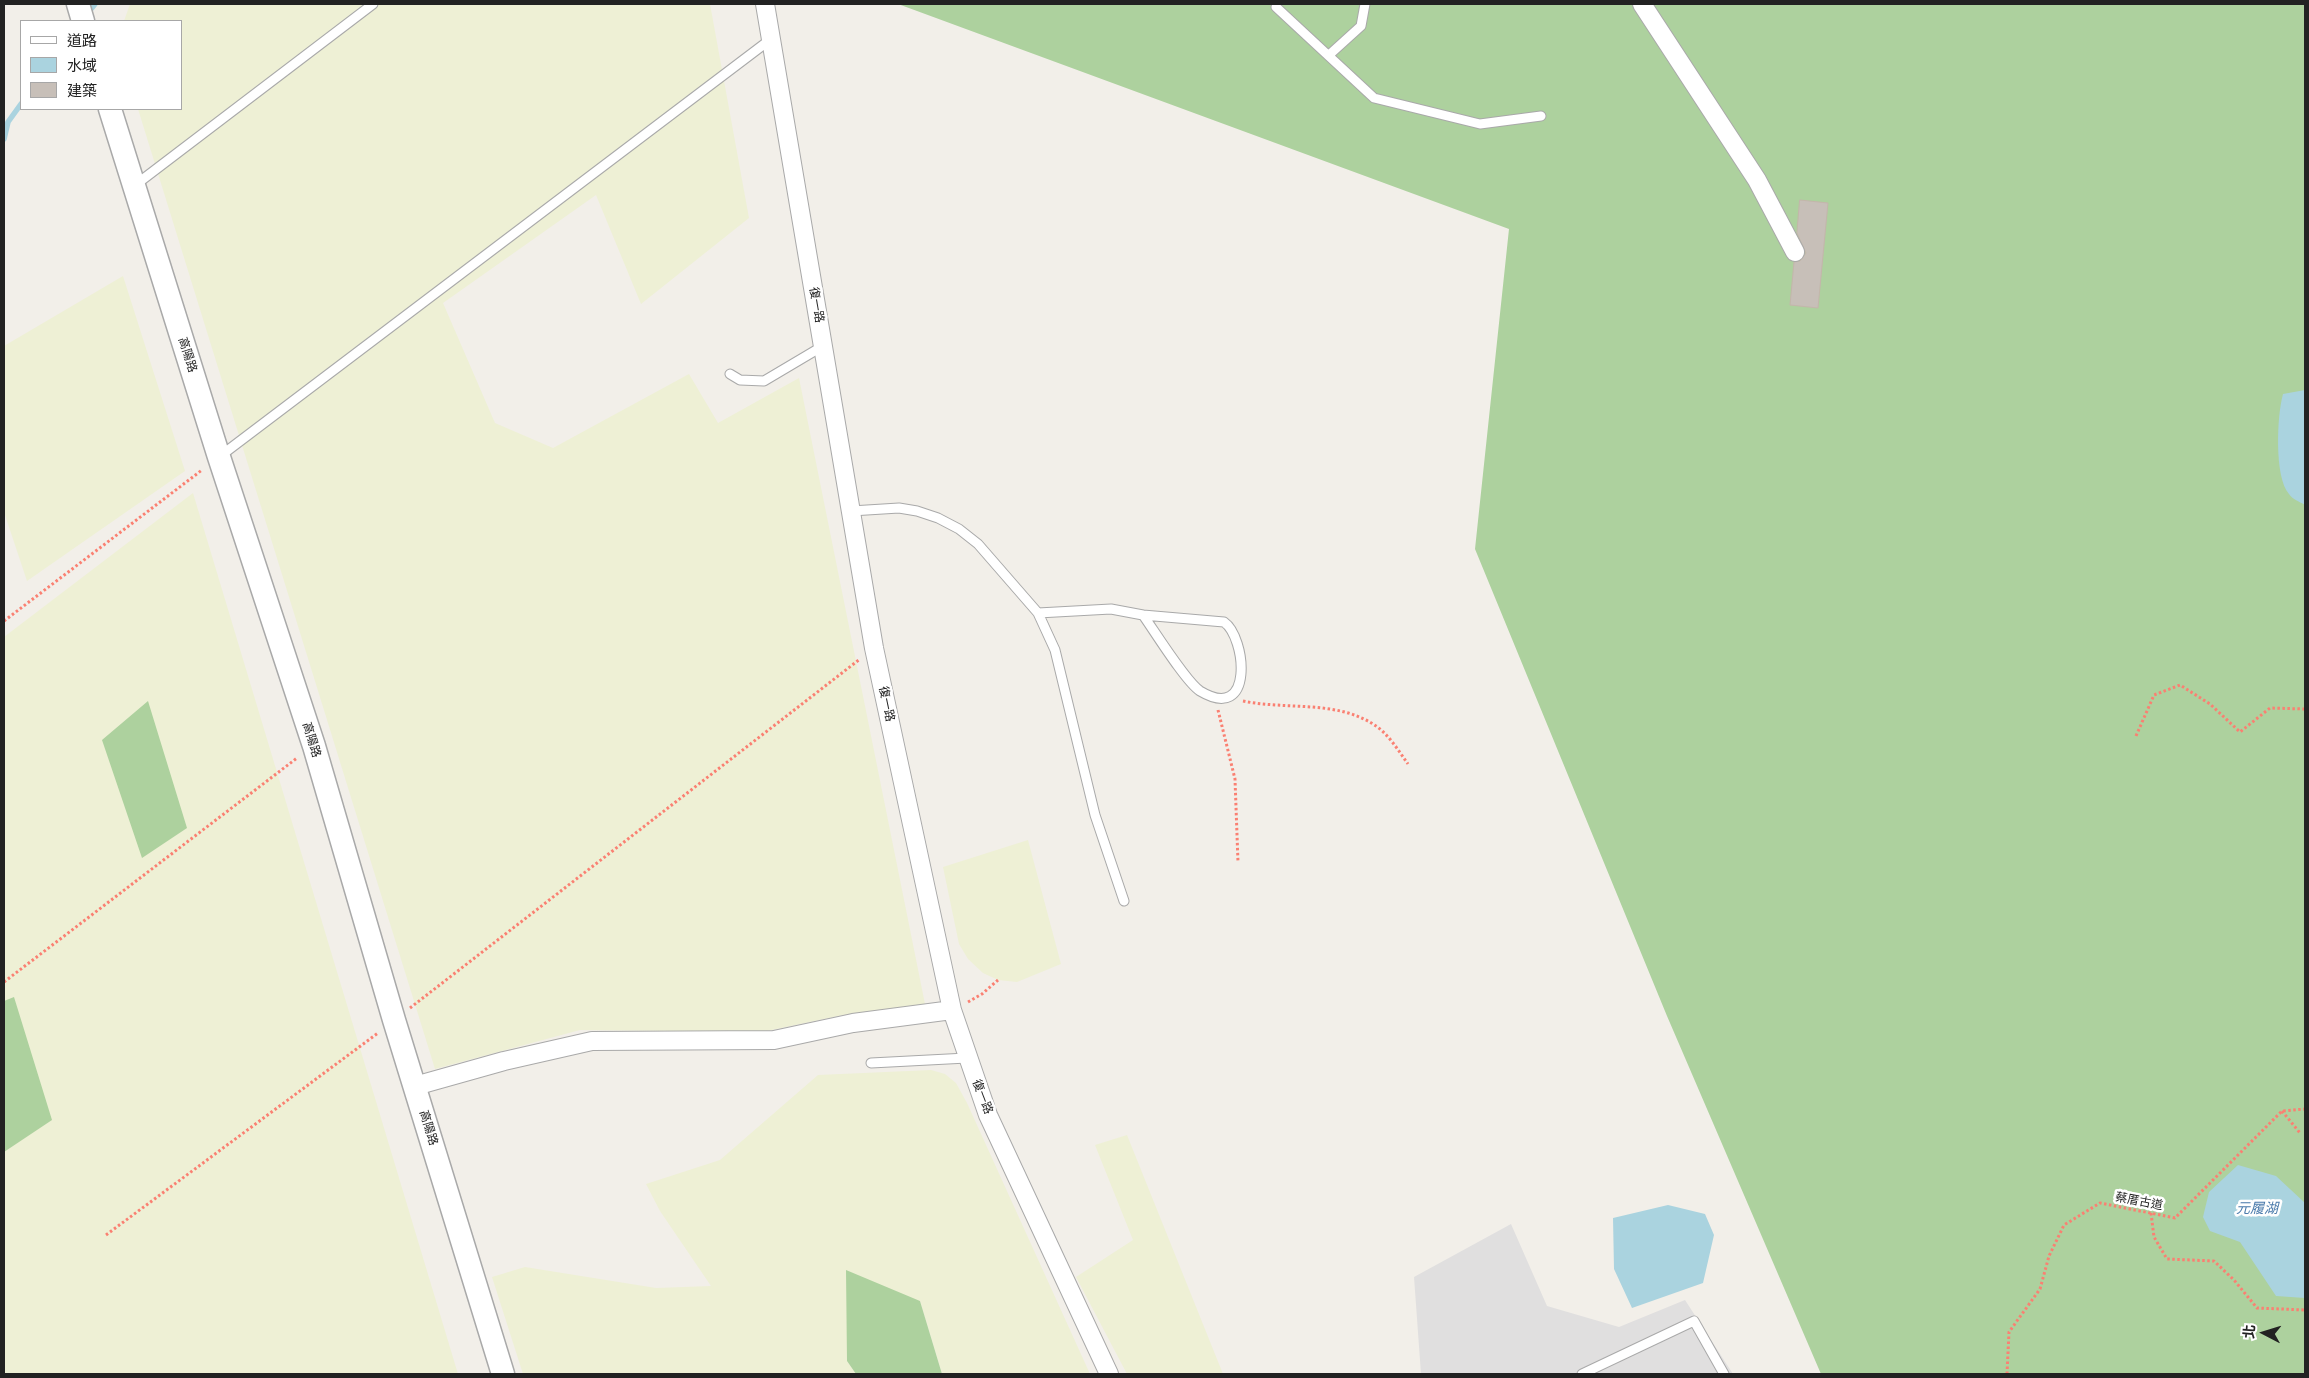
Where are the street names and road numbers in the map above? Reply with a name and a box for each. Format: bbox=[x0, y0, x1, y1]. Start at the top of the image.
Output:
street label: 復一路 bbox=[806, 286, 826, 324]
street label: 高陽路 bbox=[175, 336, 199, 374]
street label: 復一路 bbox=[875, 685, 897, 723]
street label: 高陽路 bbox=[299, 721, 323, 759]
street label: 復一路 bbox=[969, 1078, 995, 1116]
street label: 高陽路 bbox=[416, 1109, 440, 1147]
street label: 蔡厝古道 bbox=[2114, 1190, 2164, 1214]

